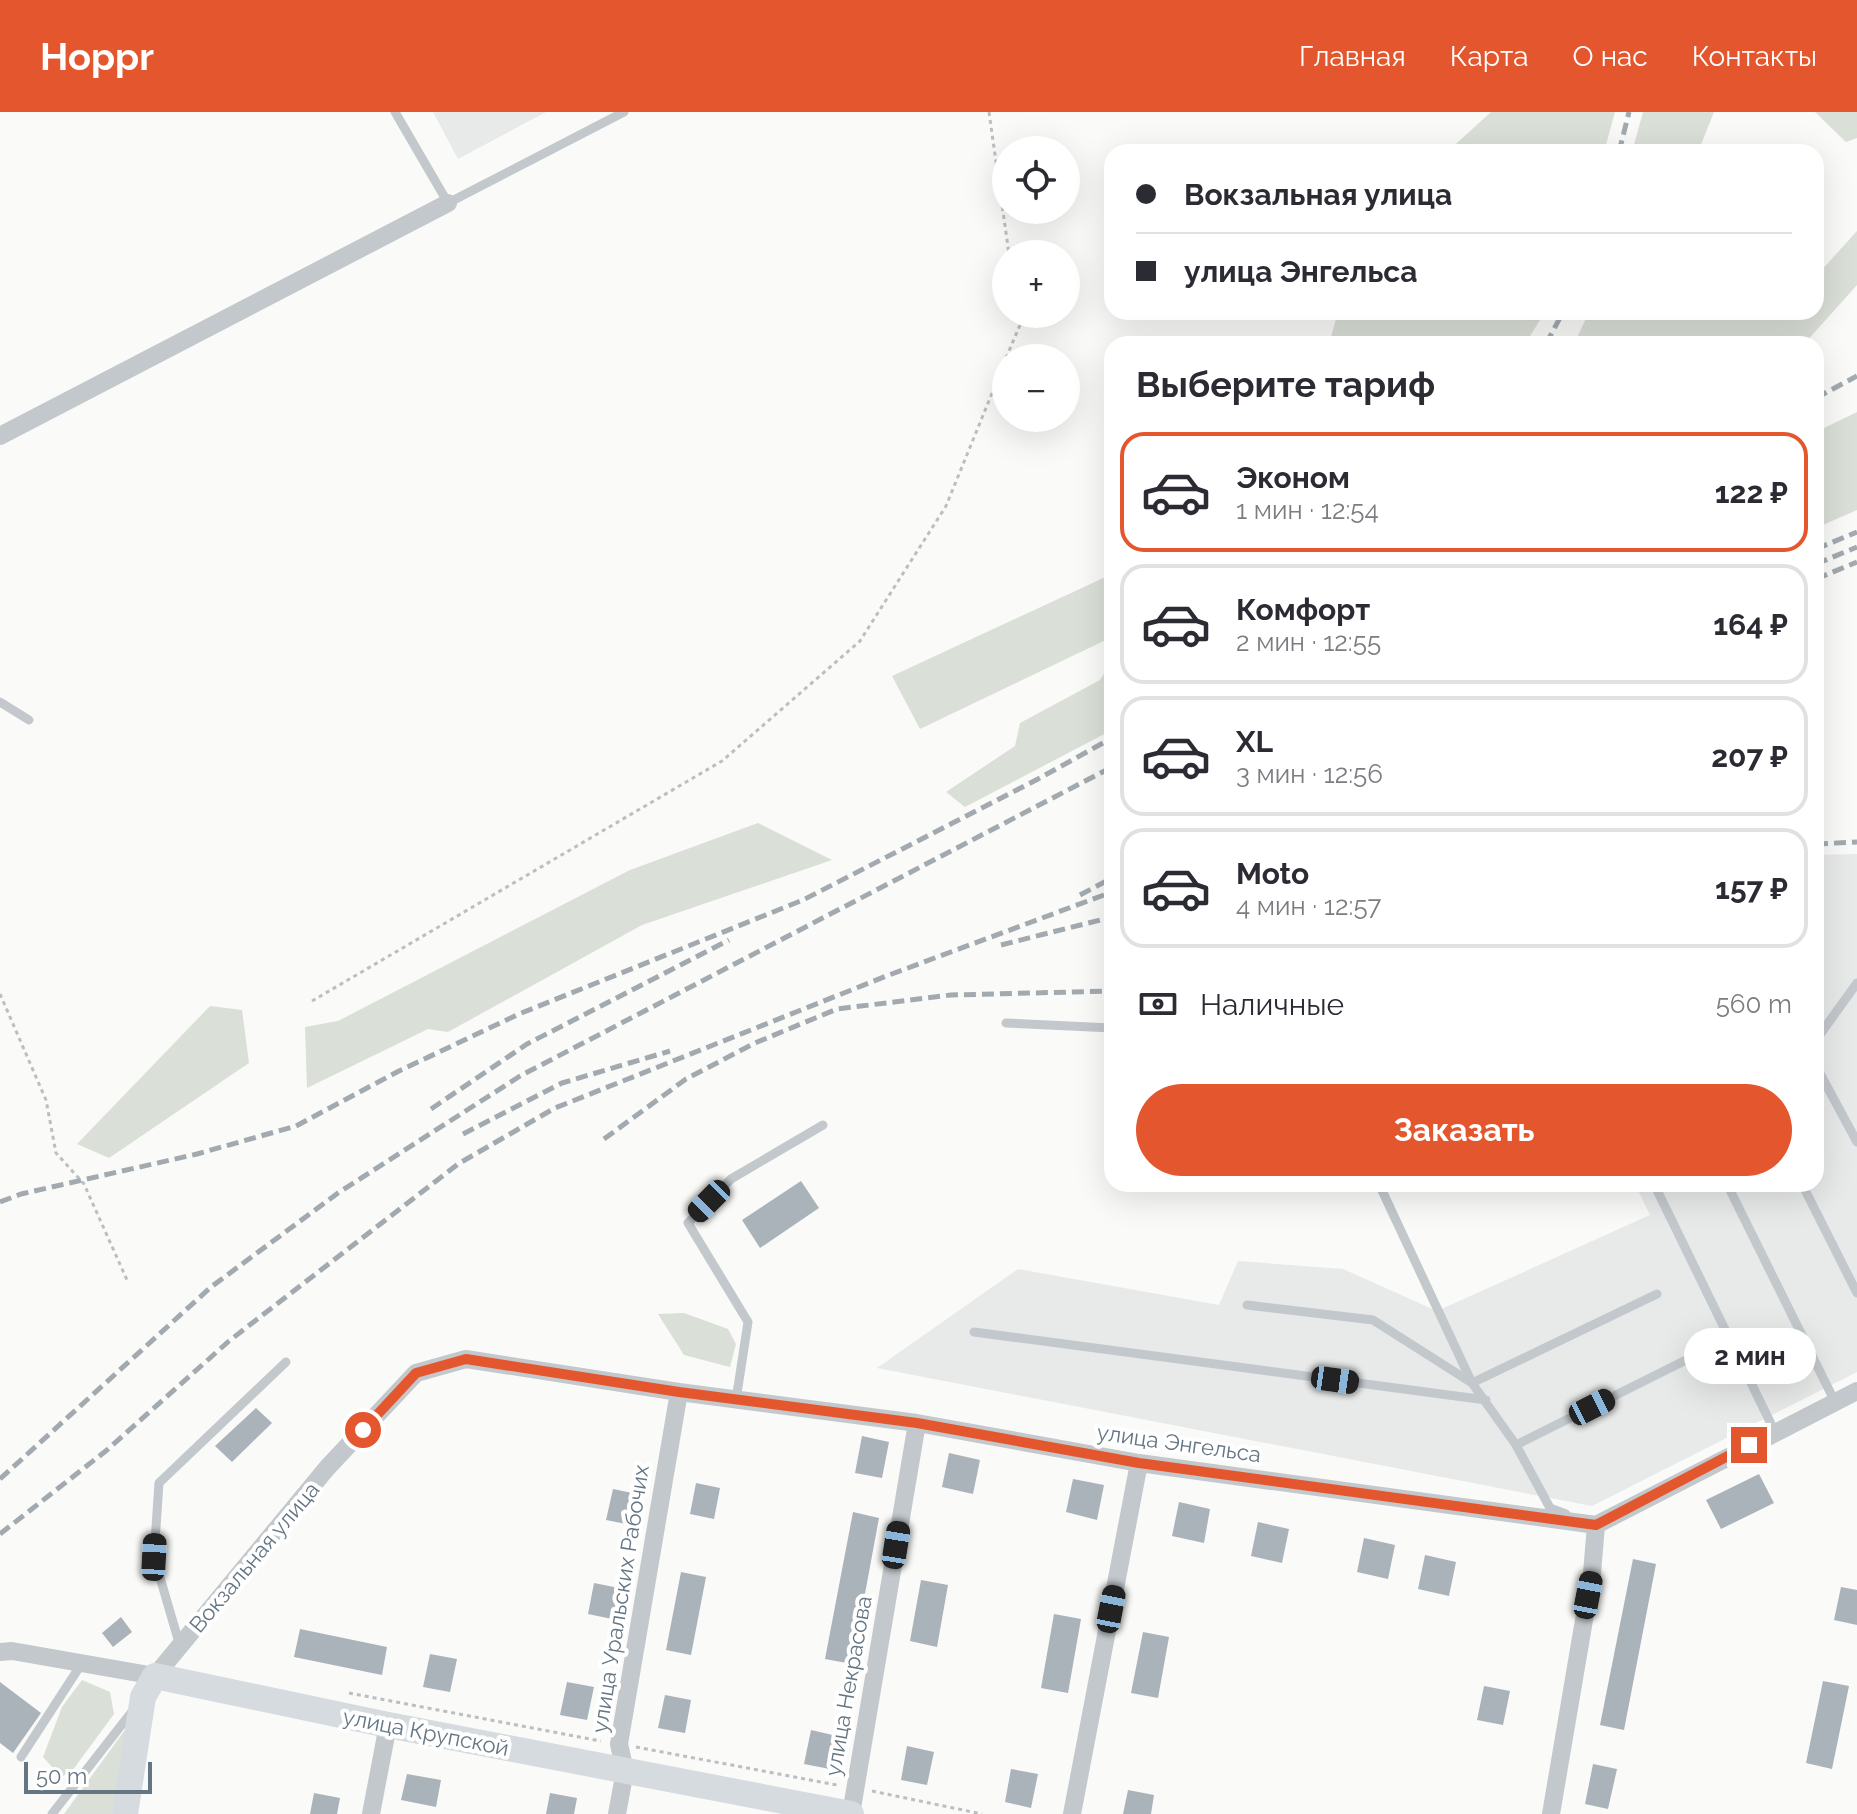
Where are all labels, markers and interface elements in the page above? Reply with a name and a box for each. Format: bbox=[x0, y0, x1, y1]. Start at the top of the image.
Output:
text: Hoppr bbox=[40, 34, 154, 79]
text: Главная bbox=[1299, 40, 1406, 73]
text: Карта bbox=[1450, 40, 1529, 73]
text: О нас bbox=[1573, 40, 1648, 73]
text: Контакты bbox=[1692, 40, 1817, 73]
map controls bbox=[992, 136, 1080, 432]
button: locate bbox=[992, 136, 1080, 224]
text: Вокзальная улица bbox=[1184, 177, 1452, 212]
button: + bbox=[992, 240, 1080, 328]
text: улица Энгельса bbox=[1184, 254, 1418, 289]
button: − bbox=[992, 344, 1080, 432]
text: Выберите тариф bbox=[1136, 363, 1435, 405]
icon: car bbox=[1140, 456, 1212, 528]
text: Эконом bbox=[1236, 460, 1350, 495]
text: 122 ₽ bbox=[1715, 475, 1788, 510]
text: 1 мин · 12:54 bbox=[1236, 495, 1379, 525]
icon: car bbox=[1140, 588, 1212, 660]
text: Комфорт bbox=[1236, 592, 1370, 627]
text: 164 ₽ bbox=[1713, 607, 1788, 642]
text: 2 мин · 12:55 bbox=[1236, 627, 1381, 657]
icon: car bbox=[1140, 720, 1212, 792]
text: XL bbox=[1236, 724, 1273, 759]
text: 207 ₽ bbox=[1711, 739, 1788, 774]
text: 3 мин · 12:56 bbox=[1236, 759, 1383, 789]
icon: car bbox=[1140, 852, 1212, 924]
text: Moto bbox=[1236, 856, 1309, 891]
text: 157 ₽ bbox=[1715, 871, 1788, 906]
text: 4 мин · 12:57 bbox=[1236, 891, 1381, 921]
icon: cash bbox=[1136, 982, 1180, 1026]
text: Наличные bbox=[1200, 987, 1344, 1022]
text: 560 m bbox=[1716, 989, 1792, 1019]
button: Заказать bbox=[1136, 1084, 1792, 1176]
car bbox=[684, 1176, 734, 1226]
callout: 2 мин bbox=[1683, 1329, 1815, 1385]
text: 2 мин bbox=[1714, 1341, 1786, 1371]
car bbox=[1310, 1365, 1360, 1395]
car bbox=[1565, 1385, 1619, 1429]
route start bbox=[345, 1412, 381, 1448]
street label: улица Энгельса bbox=[1095, 1419, 1263, 1467]
route end bbox=[1731, 1427, 1767, 1463]
street label: улица Уральских Рабочих bbox=[586, 1463, 654, 1735]
street label: Вокзальная улица bbox=[184, 1477, 324, 1637]
car bbox=[880, 1519, 912, 1571]
car bbox=[141, 1532, 167, 1582]
car bbox=[1572, 1569, 1604, 1621]
car bbox=[1095, 1583, 1127, 1635]
street label: улица Некрасова bbox=[819, 1594, 877, 1778]
street label: улица Крупской bbox=[341, 1703, 511, 1761]
scale bar bbox=[24, 1758, 152, 1794]
text: 50 m bbox=[36, 1763, 87, 1789]

